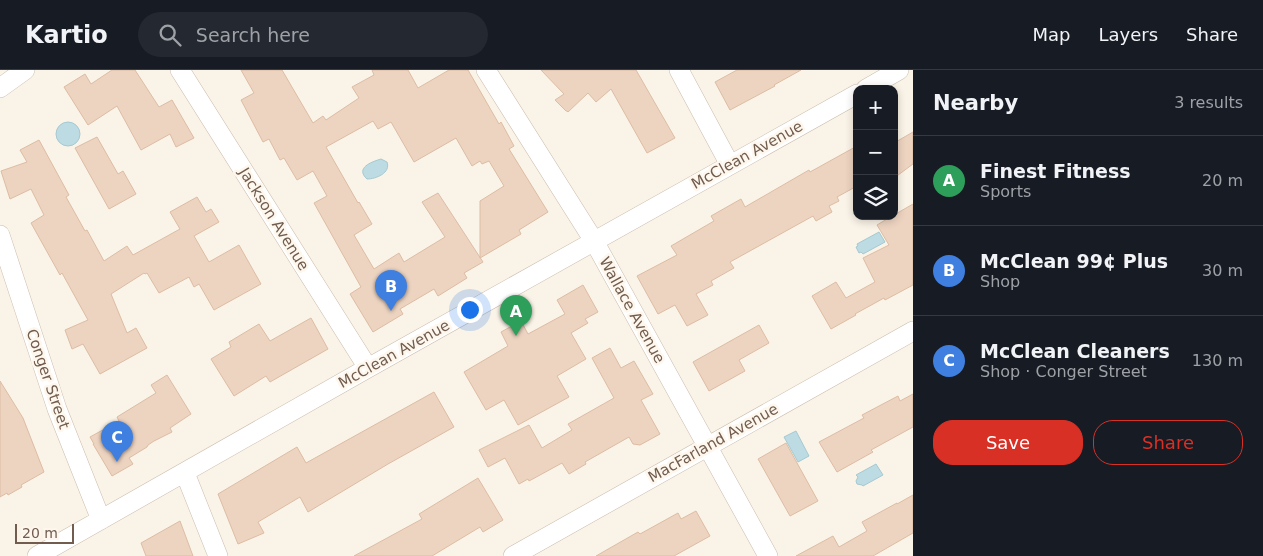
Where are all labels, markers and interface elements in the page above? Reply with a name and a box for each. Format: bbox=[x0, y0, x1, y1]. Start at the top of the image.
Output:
search box bbox=[138, 12, 488, 57]
text: Kartio bbox=[25, 21, 108, 49]
icon: search bbox=[156, 21, 184, 49]
text: Search here bbox=[196, 24, 310, 46]
text: Map bbox=[1032, 24, 1070, 45]
text: Layers bbox=[1098, 24, 1158, 45]
text: Share bbox=[1186, 24, 1238, 45]
map controls bbox=[853, 85, 898, 220]
button: + bbox=[853, 85, 898, 130]
text: Nearby bbox=[933, 91, 1018, 115]
text: 3 results bbox=[1174, 93, 1243, 112]
street label: McClean Avenue bbox=[688, 117, 806, 193]
button: − bbox=[853, 130, 898, 175]
text: Finest Fitness bbox=[980, 160, 1131, 182]
street label: Jackson Avenue bbox=[235, 164, 313, 274]
text: A bbox=[943, 171, 955, 190]
text: 20 m bbox=[1202, 171, 1243, 190]
button: layers bbox=[853, 175, 898, 220]
text: Sports bbox=[980, 182, 1031, 201]
text: McClean 99¢ Plus bbox=[980, 250, 1168, 272]
street label: Wallace Avenue bbox=[595, 254, 669, 366]
text: B bbox=[943, 261, 955, 280]
text: 30 m bbox=[1202, 261, 1243, 280]
pin: B bbox=[375, 270, 407, 311]
text: Shop bbox=[980, 272, 1020, 291]
pin: A bbox=[500, 295, 532, 336]
your location bbox=[457, 297, 483, 323]
street label: McClean Avenue bbox=[335, 316, 453, 392]
street label: Conger Street bbox=[22, 327, 74, 431]
text: McClean Cleaners bbox=[980, 340, 1170, 362]
text: C bbox=[943, 351, 955, 370]
text: 130 m bbox=[1192, 351, 1243, 370]
text: Shop · Conger Street bbox=[980, 362, 1147, 381]
street label: MacFarland Avenue bbox=[645, 400, 781, 486]
button: Save bbox=[933, 420, 1083, 465]
button: Share bbox=[1093, 420, 1243, 465]
pin: C bbox=[101, 421, 133, 462]
scale bar bbox=[15, 521, 74, 544]
text: 20 m bbox=[22, 525, 58, 541]

